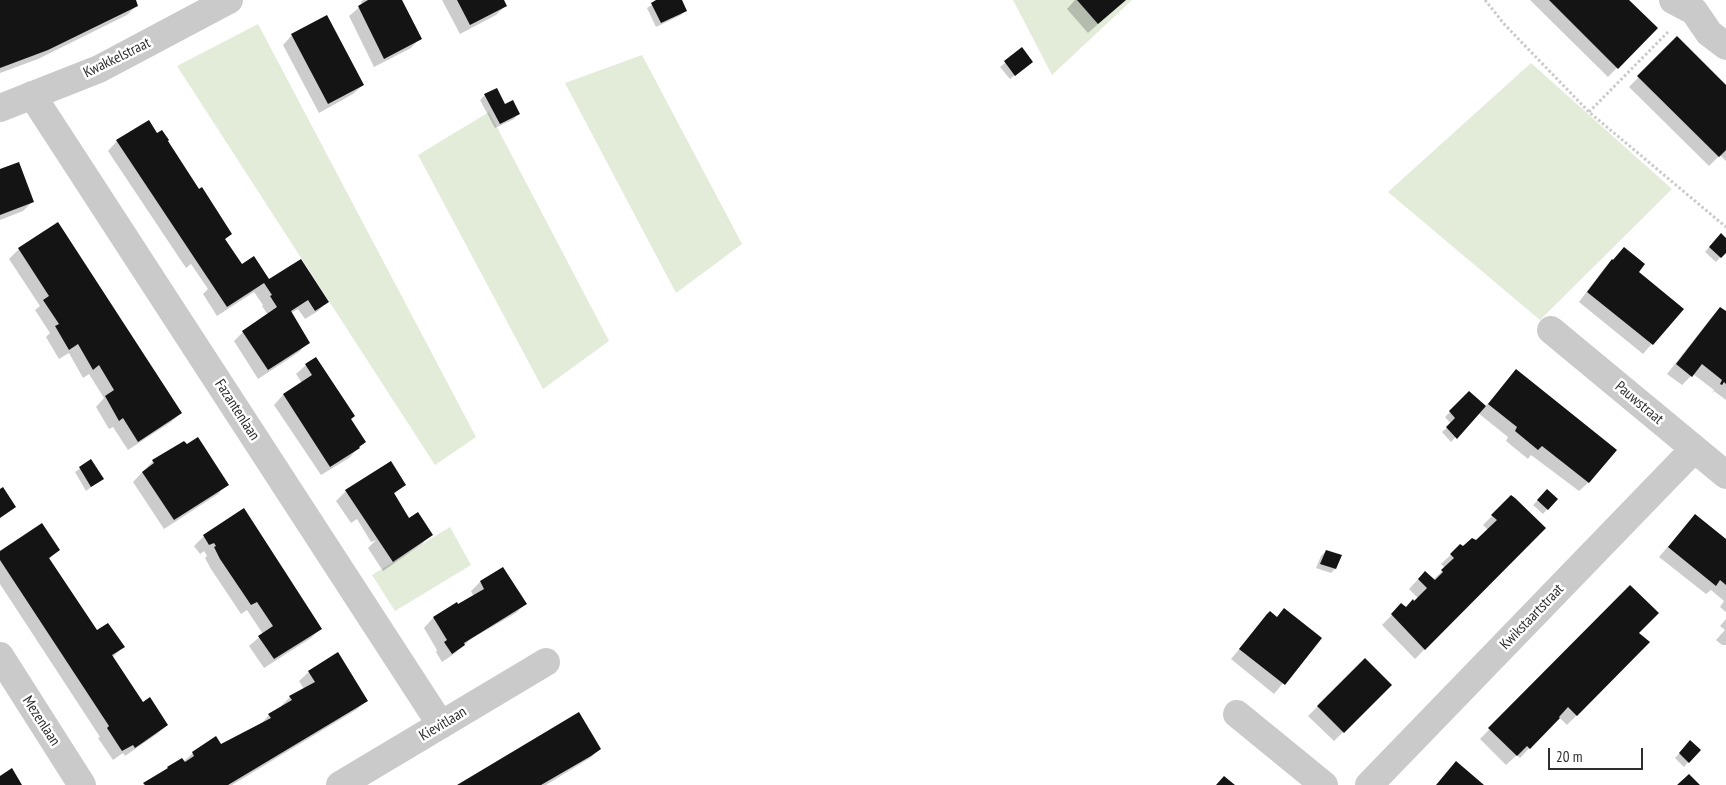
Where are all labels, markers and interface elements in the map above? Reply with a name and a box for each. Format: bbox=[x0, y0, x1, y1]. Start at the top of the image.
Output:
street label: Kwakkelstraat bbox=[81, 34, 153, 82]
street label: Fazantenlaan bbox=[211, 376, 263, 444]
street label: Pauwstraat bbox=[1611, 378, 1667, 428]
street label: Kwikstaartstraat bbox=[1496, 581, 1568, 653]
street label: Mezenlaan bbox=[18, 693, 64, 749]
street label: Kievitlaan bbox=[416, 703, 470, 745]
scale bar bbox=[1551, 738, 1646, 770]
text: 20 m bbox=[1556, 747, 1582, 766]

